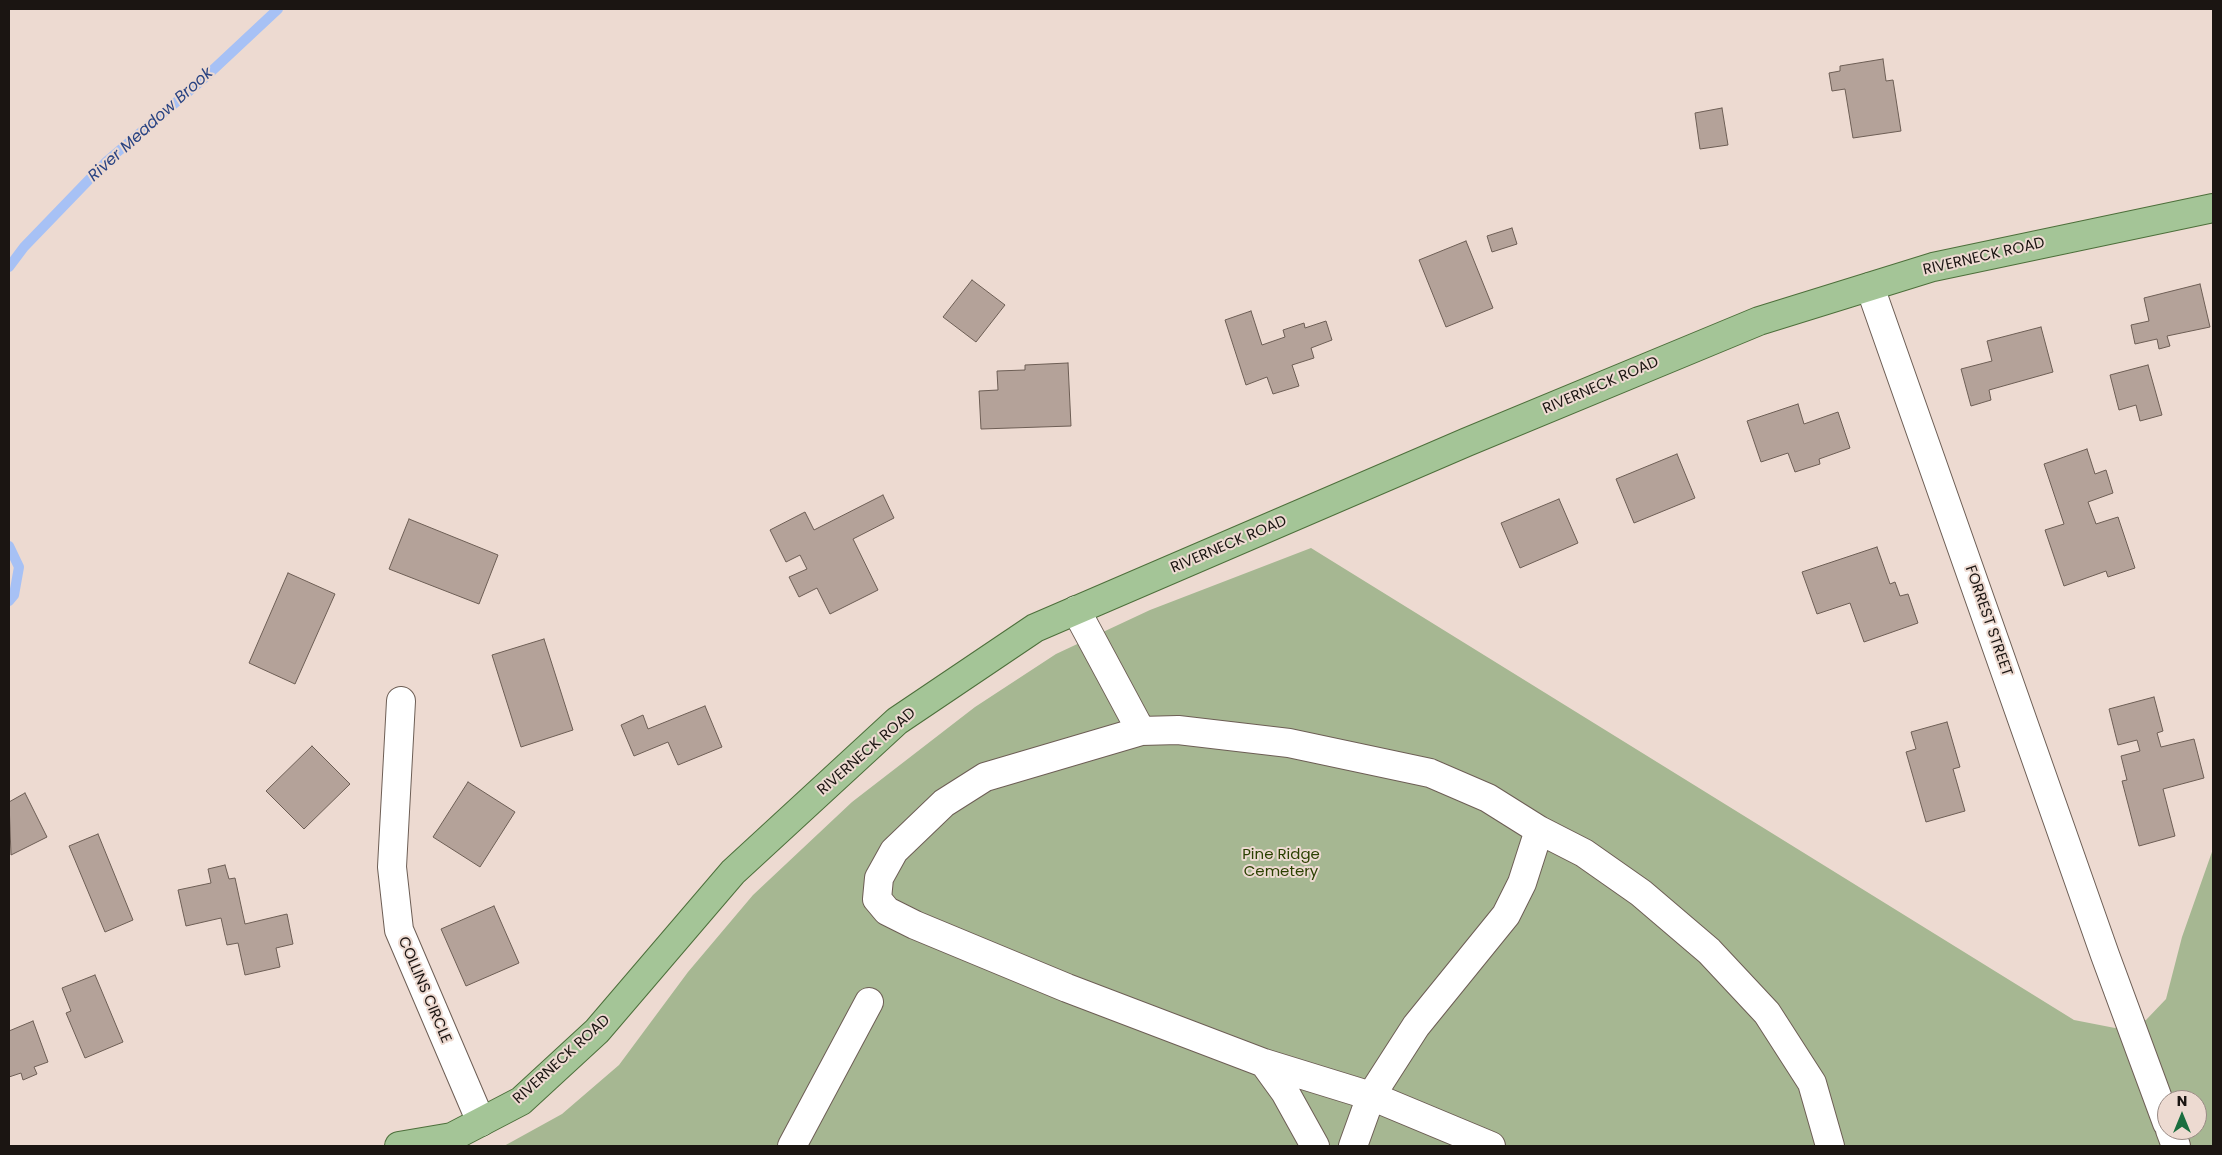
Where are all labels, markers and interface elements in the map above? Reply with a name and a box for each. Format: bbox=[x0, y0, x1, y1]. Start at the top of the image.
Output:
water label: River Meadow Brook bbox=[85, 64, 217, 186]
street label: RIVERNECK ROAD bbox=[1921, 234, 2047, 280]
street label: RIVERNECK ROAD bbox=[1540, 353, 1662, 419]
street label: RIVERNECK ROAD bbox=[1168, 512, 1290, 578]
street label: FORREST STREET bbox=[1961, 563, 2015, 679]
street label: RIVERNECK ROAD bbox=[814, 704, 920, 800]
park label: Pine Ridge Cemetery bbox=[1242, 846, 1320, 881]
street label: COLLINS CIRCLE bbox=[394, 934, 454, 1046]
street label: RIVERNECK ROAD bbox=[510, 1012, 614, 1108]
north arrow bbox=[2157, 1090, 2207, 1140]
text: N bbox=[2177, 1091, 2187, 1111]

